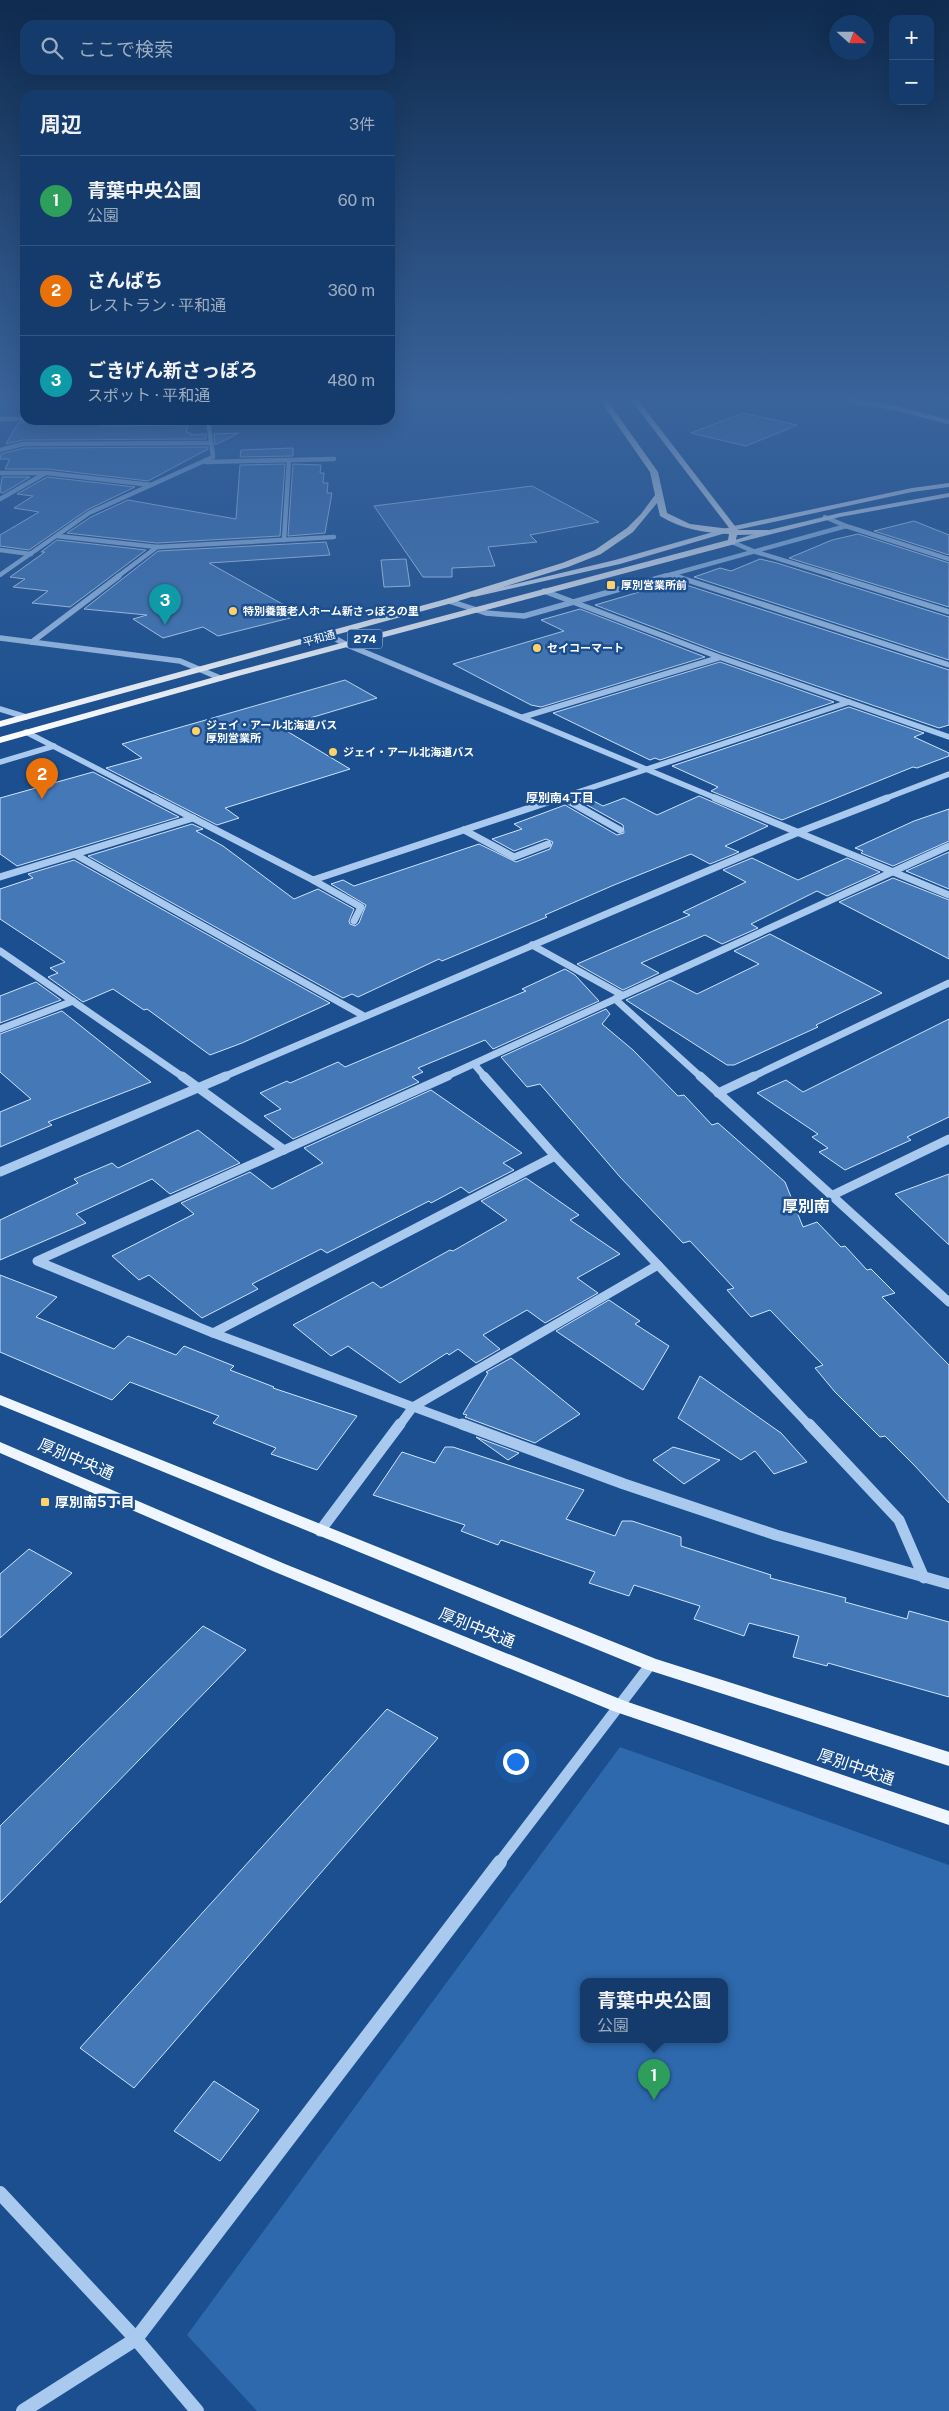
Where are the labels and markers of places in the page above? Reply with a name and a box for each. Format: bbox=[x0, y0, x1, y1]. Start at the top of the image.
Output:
marker: 厚別営業所前 bbox=[605, 579, 617, 591]
place label: 厚別営業所前 bbox=[621, 579, 687, 591]
pin: 3 bbox=[149, 584, 181, 625]
marker: 特別養護老人ホーム新さっぽろの里 bbox=[227, 605, 239, 617]
place label: 特別養護老人ホーム新さっぽろの里 bbox=[243, 605, 419, 617]
marker: セイコーマート bbox=[531, 642, 543, 654]
place label: セイコーマート bbox=[547, 642, 624, 654]
place label: ジェイ・アール北海道バス 厚別営業所 bbox=[206, 719, 337, 744]
marker: ジェイ・アール北海道バス 厚別営業所 bbox=[190, 725, 202, 737]
marker: ジェイ・アール北海道バス bbox=[327, 746, 339, 758]
place label: ジェイ・アール北海道バス bbox=[343, 746, 474, 758]
pin: 2 bbox=[26, 758, 58, 799]
place label: 厚別南5丁目 bbox=[55, 1494, 134, 1510]
marker: 厚別南5丁目 bbox=[39, 1496, 51, 1508]
pin: 1 bbox=[638, 2059, 670, 2100]

